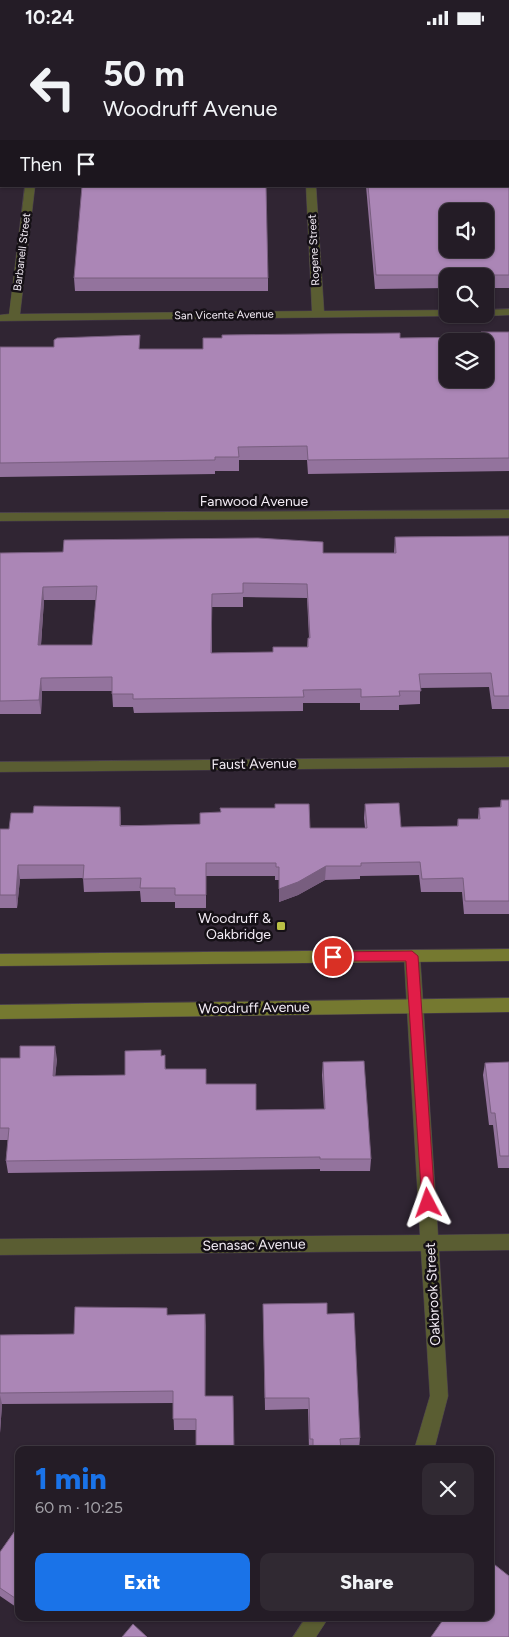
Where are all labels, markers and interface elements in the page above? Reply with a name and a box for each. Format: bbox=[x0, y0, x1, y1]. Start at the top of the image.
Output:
text: 10:24 bbox=[25, 6, 74, 29]
text: 50 m bbox=[103, 53, 185, 95]
icon: left bbox=[20, 55, 85, 120]
text: Woodruff Avenue bbox=[103, 95, 277, 122]
icon: arrive bbox=[72, 150, 100, 178]
text: Then bbox=[20, 153, 62, 176]
map controls bbox=[439, 203, 494, 388]
button: sound bbox=[439, 203, 494, 258]
street label: Barbanell Street bbox=[11, 212, 33, 292]
street label: Rogene Street bbox=[306, 214, 322, 286]
button: search bbox=[439, 268, 494, 323]
street label: San Vicente Avenue bbox=[174, 308, 274, 322]
button: layers bbox=[439, 333, 494, 388]
street label: Fanwood Avenue bbox=[200, 493, 309, 510]
street label: Faust Avenue bbox=[211, 755, 297, 773]
place label: Woodruff & Oakbridge bbox=[198, 910, 271, 943]
marker: Woodruff & Oakbridge bbox=[275, 920, 287, 932]
pin bbox=[312, 936, 354, 978]
icon: arrive bbox=[319, 943, 347, 971]
street label: Woodruff Avenue bbox=[198, 999, 310, 1017]
position arrow bbox=[401, 1176, 453, 1228]
street label: Senasac Avenue bbox=[202, 1236, 306, 1254]
street label: Oakbrook Street bbox=[422, 1242, 444, 1346]
text: 1 min bbox=[35, 1460, 107, 1497]
button: close bbox=[422, 1463, 474, 1515]
text: 60 m · 10:25 bbox=[35, 1498, 123, 1517]
button: Exit bbox=[35, 1553, 250, 1611]
button: Share bbox=[260, 1553, 474, 1611]

